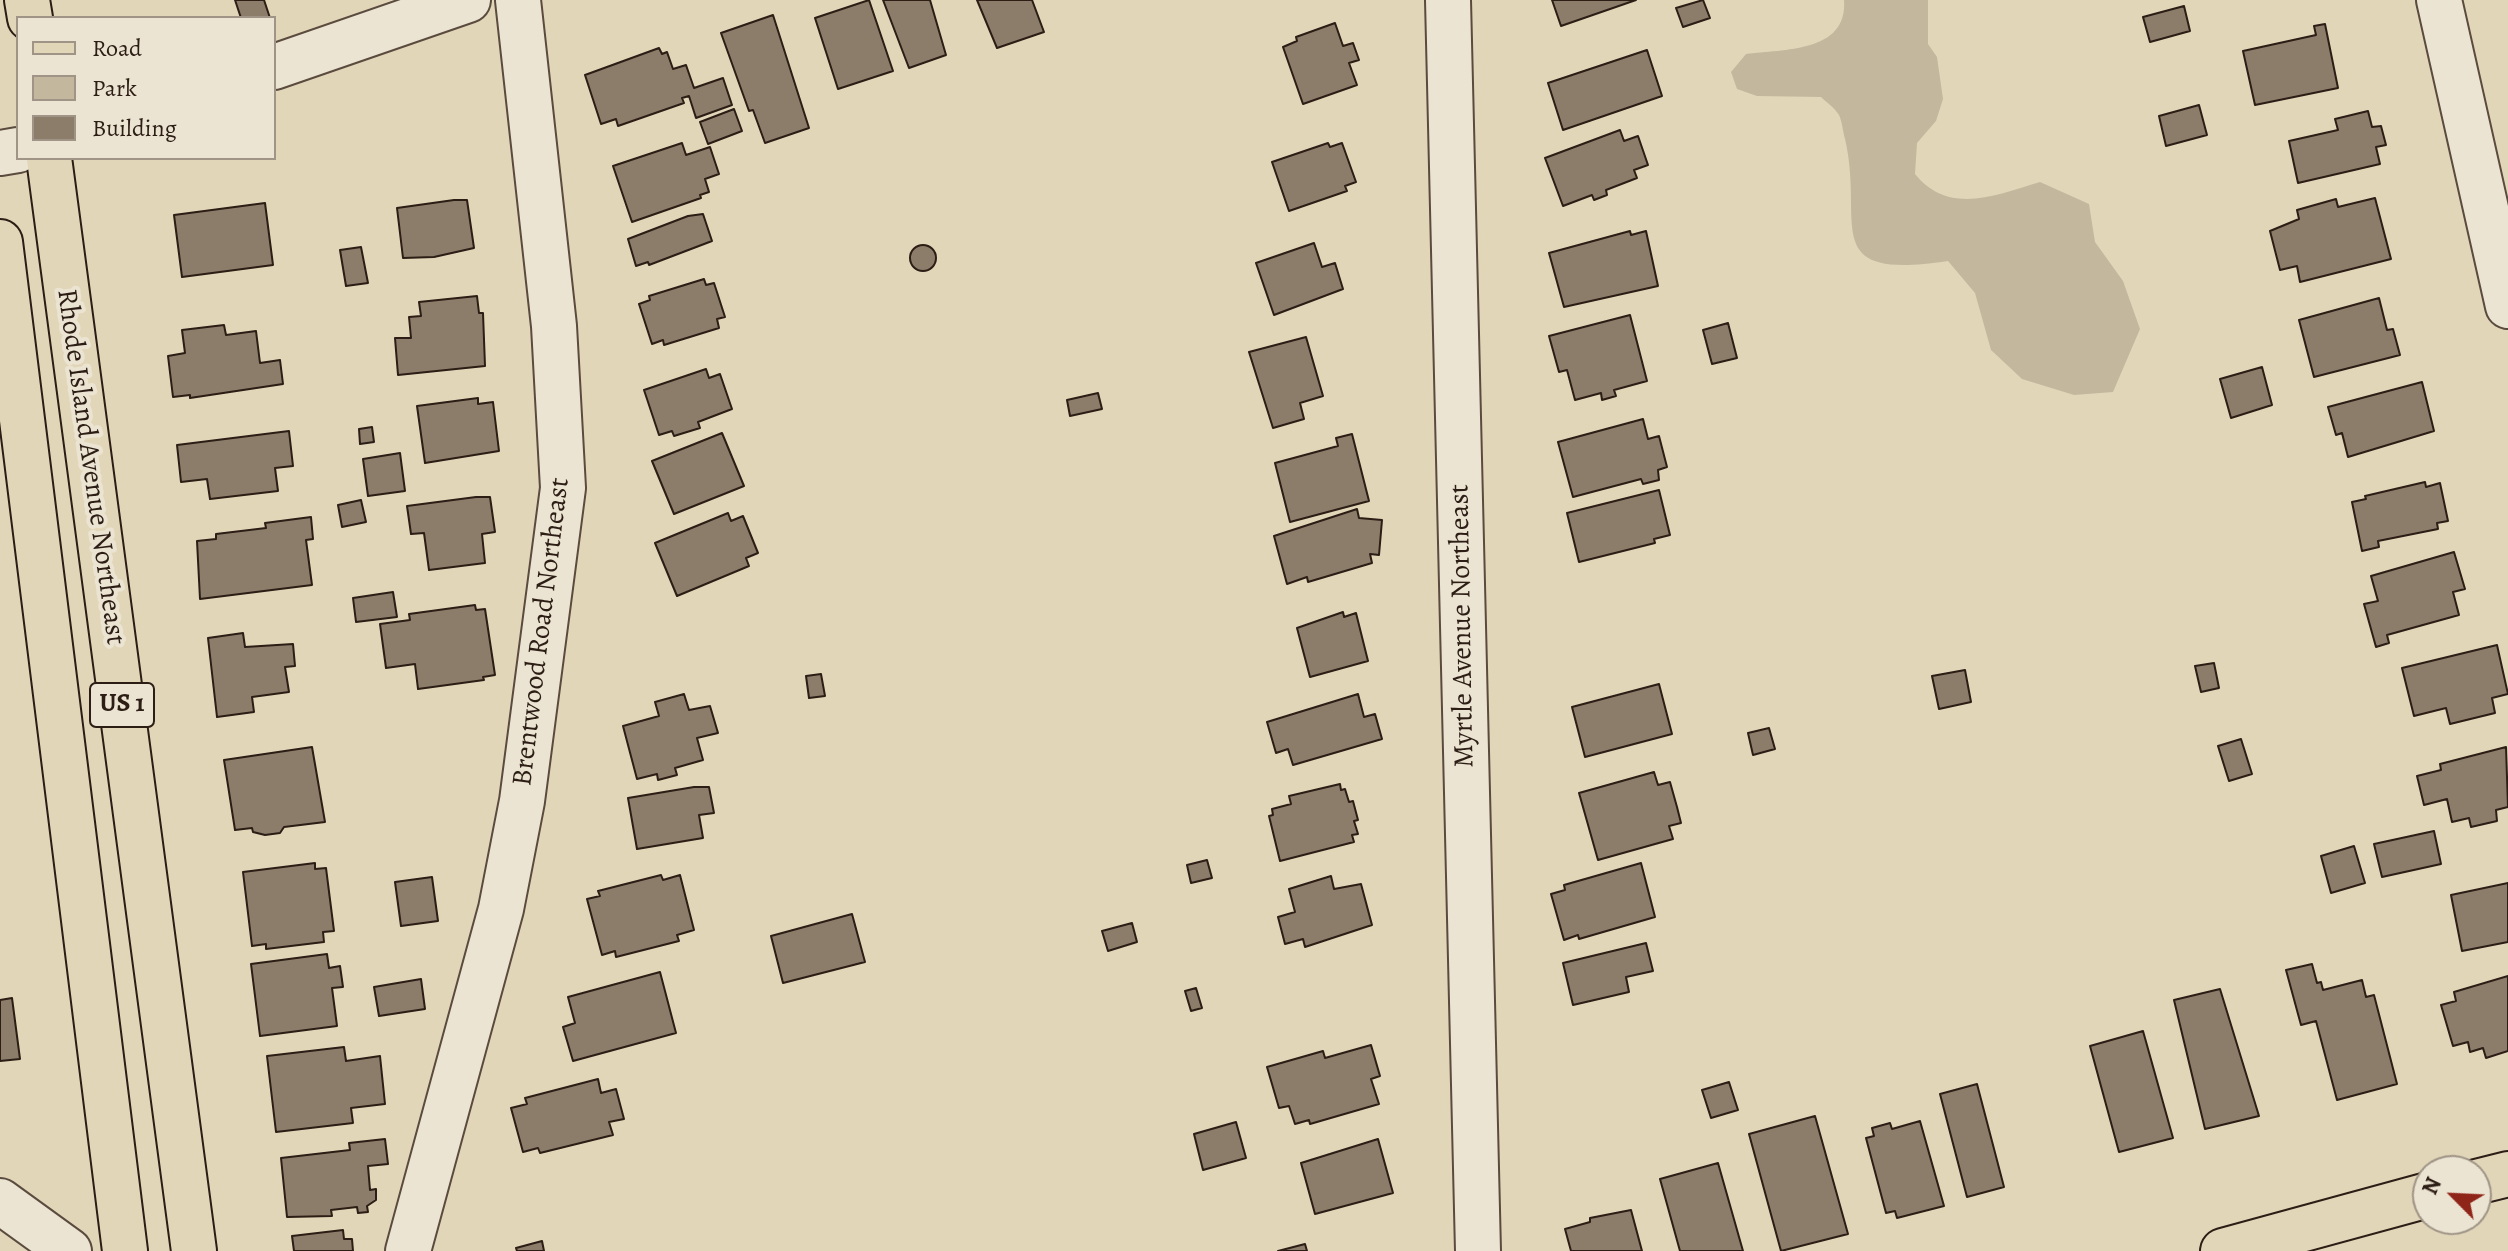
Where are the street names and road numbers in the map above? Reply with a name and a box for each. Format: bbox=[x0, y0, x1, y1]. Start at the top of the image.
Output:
street label: Rhode Island Avenue Northeast bbox=[48, 287, 132, 647]
street label: Brentwood Road Northeast bbox=[506, 476, 578, 788]
street label: Myrtle Avenue Northeast bbox=[1444, 484, 1482, 768]
road number: US 1 bbox=[90, 683, 154, 727]

